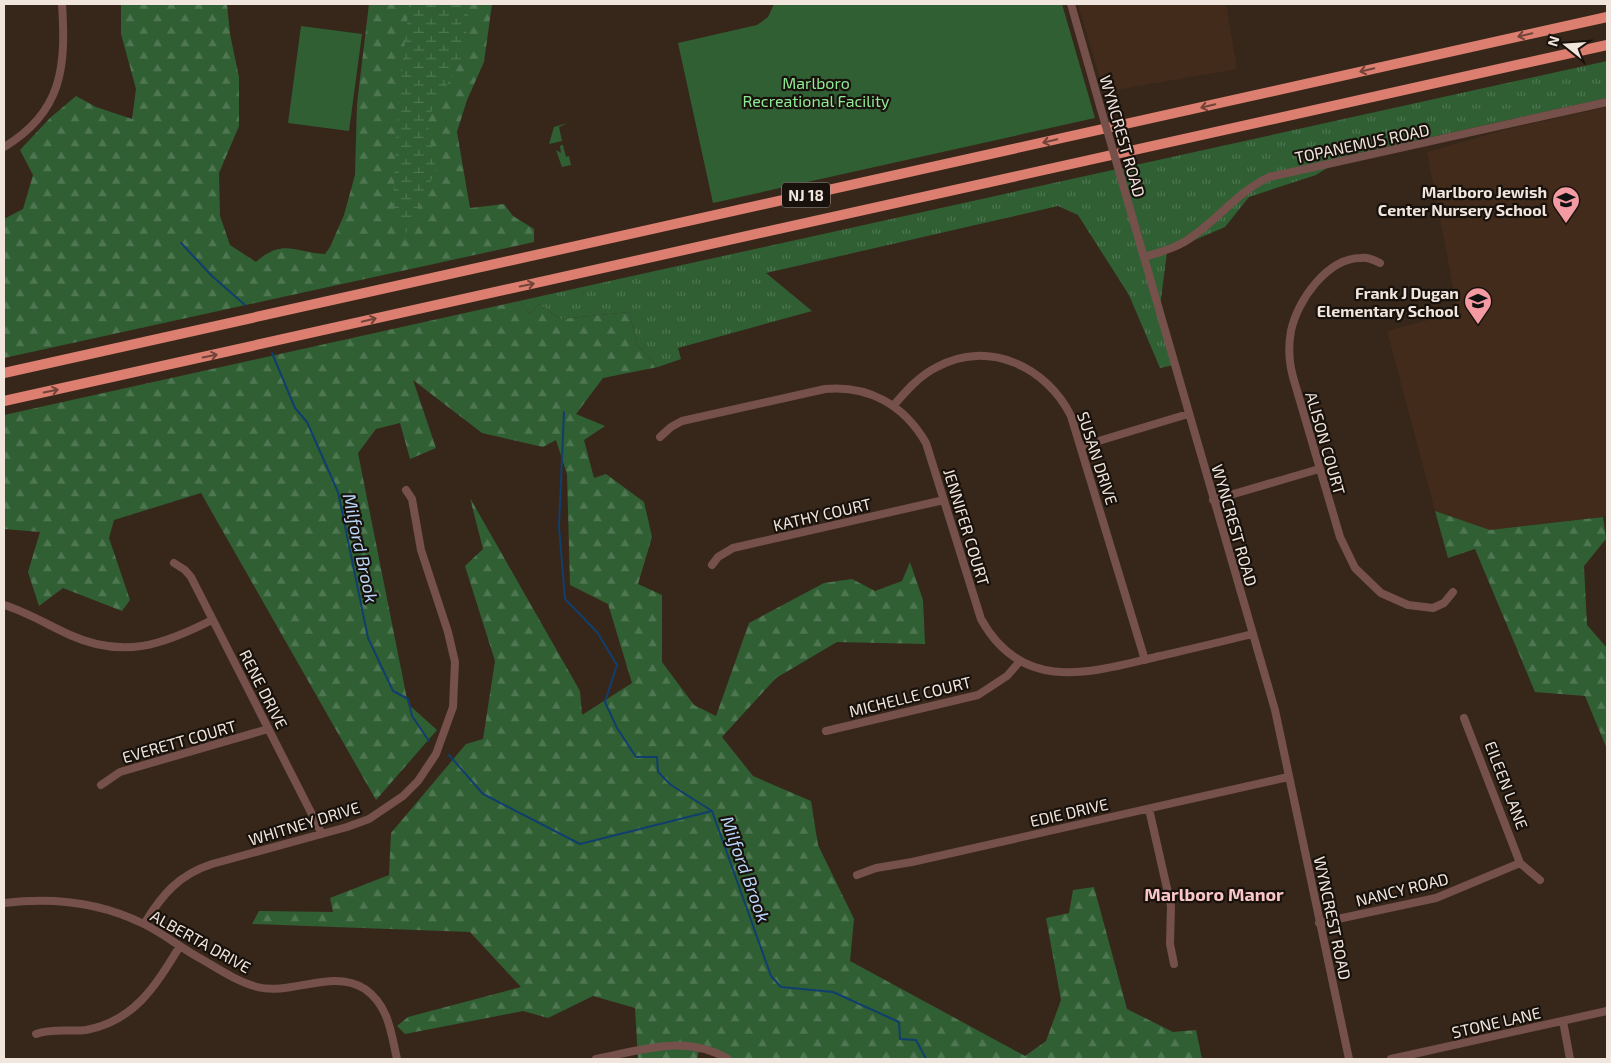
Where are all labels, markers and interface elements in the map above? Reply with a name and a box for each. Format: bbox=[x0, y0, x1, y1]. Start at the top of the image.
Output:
north arrow bbox=[1541, 20, 1591, 70]
one-way arrow bbox=[1518, 31, 1534, 40]
text: N bbox=[1543, 34, 1563, 48]
one-way arrow bbox=[1359, 66, 1375, 76]
park label: Marlboro Recreational Facility bbox=[742, 73, 890, 110]
street label: WYNCREST ROAD bbox=[1096, 73, 1150, 199]
one-way arrow bbox=[1201, 102, 1217, 111]
street label: TOPANEMUS ROAD bbox=[1293, 119, 1431, 167]
one-way arrow bbox=[1042, 137, 1058, 146]
road number: NJ 18 bbox=[782, 182, 830, 208]
place label: Marlboro Jewish Center Nursery School bbox=[1378, 182, 1548, 220]
school or university icon: Marlboro Jewish Center Nursery School bbox=[1551, 185, 1581, 224]
one-way arrow bbox=[519, 280, 535, 289]
place label: Frank J Dugan Elementary School bbox=[1317, 283, 1460, 321]
school or university icon: Frank J Dugan Elementary School bbox=[1463, 286, 1493, 325]
one-way arrow bbox=[360, 315, 376, 325]
one-way arrow bbox=[202, 351, 218, 360]
one-way arrow bbox=[43, 386, 59, 395]
street label: ALISON COURT bbox=[1302, 389, 1350, 497]
street label: SUSAN DRIVE bbox=[1074, 409, 1122, 507]
street label: WYNCREST ROAD bbox=[1208, 462, 1262, 588]
street label: JENNIFER COURT bbox=[940, 466, 994, 588]
water label: Milford Brook bbox=[339, 491, 383, 605]
street label: KATHY COURT bbox=[771, 493, 873, 535]
street label: RENE DRIVE bbox=[236, 646, 292, 732]
street label: MICHELLE COURT bbox=[847, 672, 973, 720]
street label: EVERETT COURT bbox=[120, 716, 238, 766]
street label: EILEEN LANE bbox=[1482, 738, 1532, 832]
street label: EDIE DRIVE bbox=[1028, 794, 1110, 830]
street label: WHITNEY DRIVE bbox=[246, 797, 362, 849]
water label: Milford Brook bbox=[717, 813, 775, 925]
street label: WYNCREST ROAD bbox=[1311, 854, 1355, 982]
street label: NANCY ROAD bbox=[1354, 868, 1450, 910]
district label: Marlboro Manor bbox=[1144, 883, 1284, 905]
street label: ALBERTA DRIVE bbox=[148, 906, 254, 976]
street label: STONE LANE bbox=[1450, 1003, 1542, 1041]

